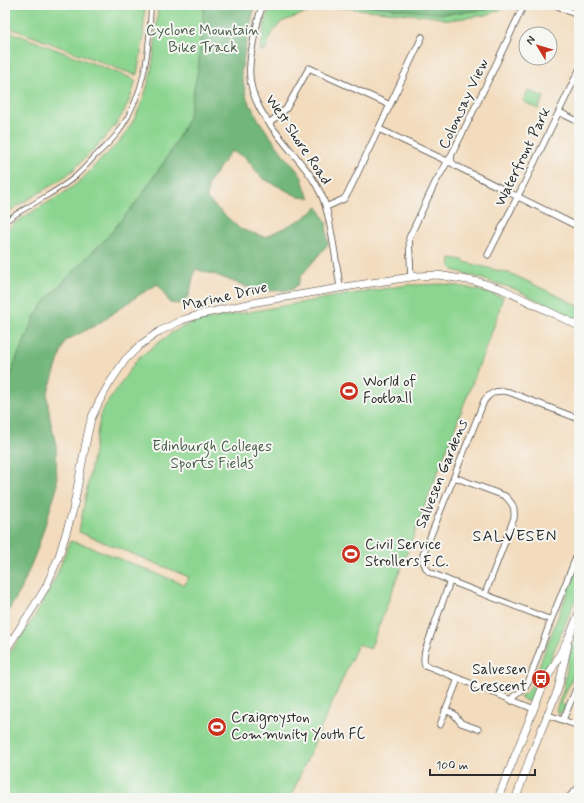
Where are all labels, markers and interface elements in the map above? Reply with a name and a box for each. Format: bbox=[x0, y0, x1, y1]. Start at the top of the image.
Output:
park label: Cyclone Mountain Bike Track bbox=[146, 21, 260, 58]
north arrow bbox=[518, 26, 558, 66]
text: N bbox=[523, 33, 539, 48]
street label: Colonsay View bbox=[434, 55, 494, 153]
street label: West Shore Road bbox=[260, 91, 336, 189]
street label: Waterfront Park bbox=[490, 104, 556, 210]
street label: Marine Drive bbox=[181, 277, 270, 316]
place label: World of Football bbox=[363, 372, 417, 409]
sports icon: World of Football bbox=[338, 380, 360, 402]
street label: Salvesen Gardens bbox=[411, 416, 473, 531]
park label: Edinburgh Colleges Sports Fields bbox=[152, 437, 272, 474]
district label: SALVESEN bbox=[473, 526, 557, 547]
place label: Civil Service Strollers F.C. bbox=[365, 535, 449, 572]
sports icon: Civil Service Strollers F.C. bbox=[340, 543, 362, 565]
place label: Salvesen Crescent bbox=[470, 660, 527, 697]
bus stop icon: Salvesen Crescent bbox=[530, 668, 552, 690]
place label: Craigroyston Community Youth FC bbox=[231, 708, 366, 745]
sports icon: Craigroyston Community Youth FC bbox=[206, 716, 228, 738]
scale bar bbox=[430, 751, 535, 777]
text: 100 m bbox=[436, 758, 468, 774]

